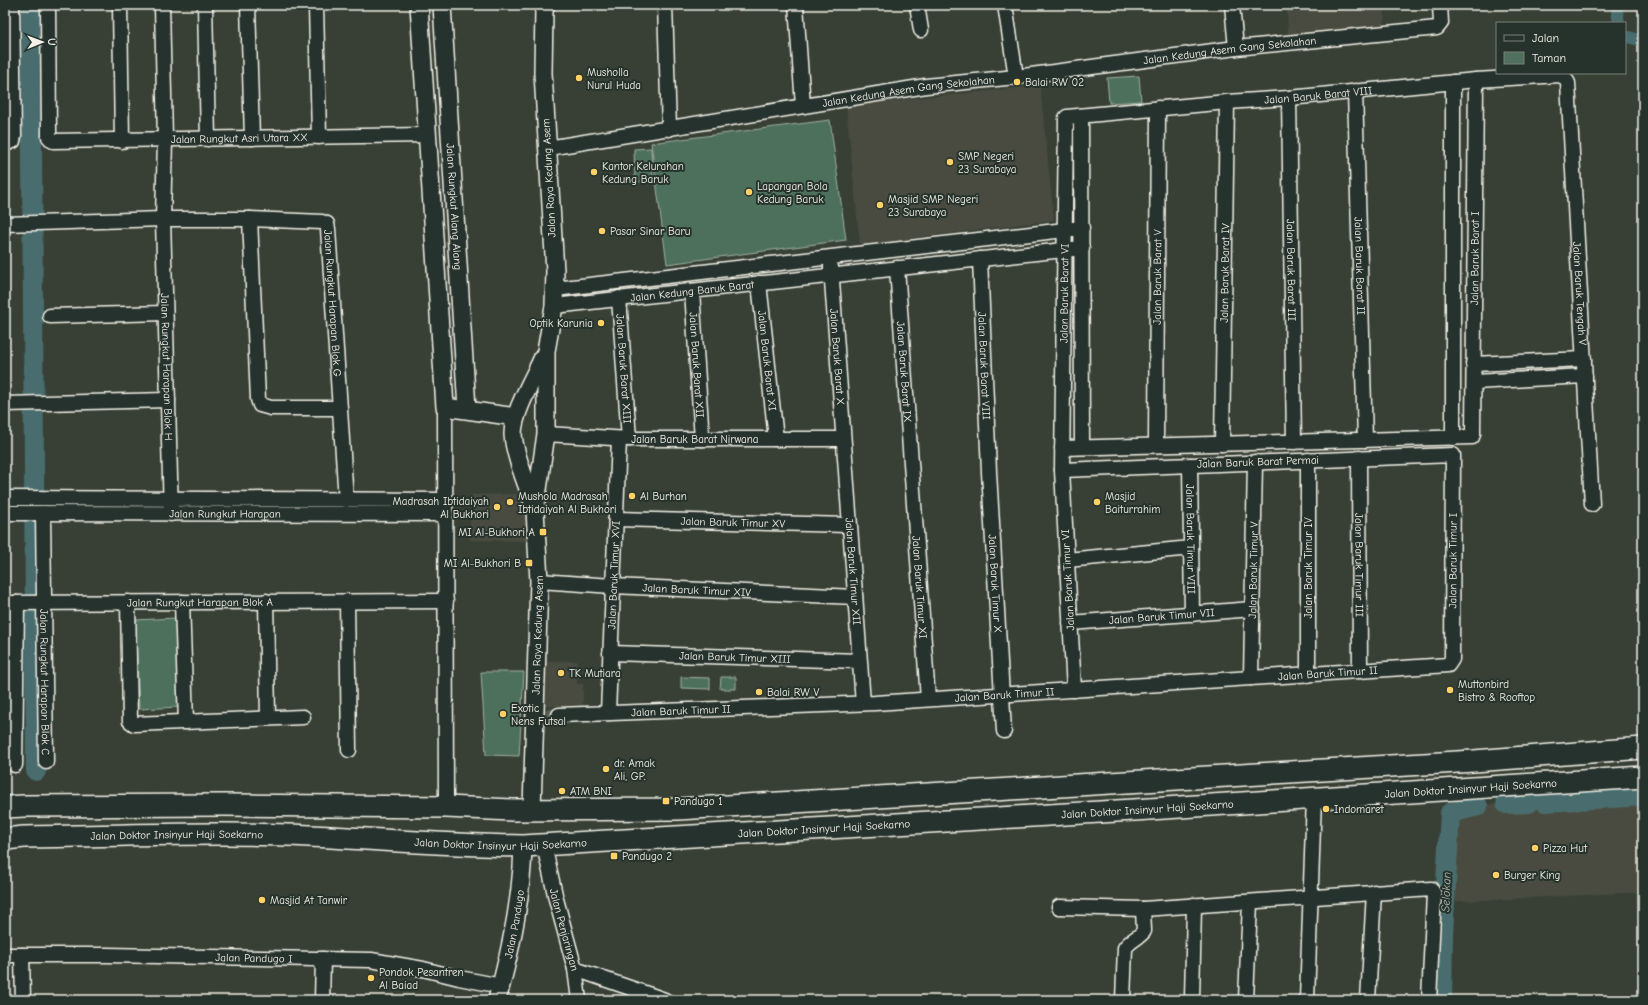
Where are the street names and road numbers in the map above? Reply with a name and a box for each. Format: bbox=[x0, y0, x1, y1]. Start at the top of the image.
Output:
street label: Jalan Kedung Asem Gang Sekolahan bbox=[1142, 34, 1317, 67]
street label: Jalan Kedung Asem Gang Sekolahan bbox=[821, 73, 995, 109]
street label: Jalan Baruk Barat VIII bbox=[1264, 84, 1373, 106]
street label: Jalan Raya Kedung Asem bbox=[539, 118, 559, 238]
street label: Jalan Rungkut Asri Utara XX bbox=[171, 130, 308, 146]
street label: Jalan Rungkut Alang Alang bbox=[444, 143, 465, 270]
street label: Jalan Baruk Barat I bbox=[1468, 211, 1481, 305]
street label: Jalan Baruk Barat II bbox=[1352, 217, 1368, 315]
street label: Jalan Baruk Barat III bbox=[1284, 219, 1299, 321]
street label: Jalan Baruk Barat IV bbox=[1217, 223, 1232, 323]
street label: Jalan Rungkut Harapan Blok G bbox=[322, 229, 344, 377]
street label: Jalan Baruk Barat V bbox=[1150, 229, 1164, 325]
street label: Jalan Baruk Tengah V bbox=[1571, 241, 1589, 346]
street label: Jalan Baruk Barat VI bbox=[1057, 243, 1071, 343]
street label: Jalan Kedung Baruk Barat bbox=[630, 277, 756, 304]
street label: Jalan Rungkut Harapan Blok H bbox=[159, 293, 176, 441]
street label: Jalan Baruk Barat X bbox=[828, 308, 848, 406]
street label: Jalan Baruk Barat XI bbox=[756, 310, 779, 412]
street label: Jalan Baruk Barat XII bbox=[687, 312, 707, 418]
street label: Jalan Baruk Barat VIII bbox=[976, 312, 993, 420]
street label: Jalan Baruk Barat XIII bbox=[614, 314, 634, 424]
street label: Jalan Baruk Barat IX bbox=[894, 321, 915, 423]
street label: Jalan Baruk Barat Nirwana bbox=[631, 433, 759, 446]
street label: Jalan Baruk Barat Permai bbox=[1197, 453, 1319, 471]
street label: Jalan Baruk Timur VIII bbox=[1184, 484, 1198, 594]
street label: Jalan Rungkut Harapan bbox=[169, 507, 281, 520]
street label: Jalan Baruk Timur III bbox=[1353, 513, 1366, 617]
street label: Jalan Baruk Timur I bbox=[1446, 513, 1459, 608]
street label: Jalan Baruk Timur XV bbox=[680, 514, 786, 530]
street label: Jalan Baruk Timur XII bbox=[843, 517, 864, 625]
street label: Jalan Baruk Timur IV bbox=[1302, 517, 1315, 619]
street label: Jalan Baruk Timur XVI bbox=[605, 520, 622, 630]
street label: Jalan Baruk Timur V bbox=[1246, 521, 1260, 619]
street label: Jalan Baruk Timur VI bbox=[1059, 529, 1077, 631]
street label: Jalan Baruk Timur X bbox=[986, 534, 1005, 633]
street label: Jalan Baruk Timur XI bbox=[910, 535, 930, 639]
street label: Jalan Raya Kedung Asem bbox=[529, 575, 546, 695]
street label: Jalan Baruk Timur XIV bbox=[642, 581, 752, 599]
street label: Jalan Rungkut Harapan Blok A bbox=[127, 595, 274, 609]
street label: Jalan Baruk Timur VII bbox=[1109, 605, 1215, 626]
street label: Jalan Rungkut Harapan Blok C bbox=[38, 609, 52, 755]
street label: Jalan Baruk Timur XIII bbox=[679, 649, 791, 665]
street label: Jalan Baruk Timur II bbox=[1278, 663, 1378, 683]
street label: Jalan Baruk Timur II bbox=[954, 685, 1055, 704]
street label: Jalan Baruk Timur II bbox=[631, 702, 731, 719]
street label: Jalan Doktor Insinyur Haji Soekarno bbox=[1384, 776, 1557, 800]
street label: Jalan Doktor Insinyur Haji Soekarno bbox=[1061, 797, 1234, 821]
street label: Jalan Doktor Insinyur Haji Soekarno bbox=[738, 817, 911, 840]
street label: Jalan Doktor Insinyur Haji Soekarno bbox=[90, 827, 263, 842]
street label: Jalan Doktor Insinyur Haji Soekarno bbox=[414, 835, 587, 853]
street label: Jalan Penjaringan bbox=[547, 887, 582, 972]
street label: Jalan Pandugo bbox=[501, 889, 526, 959]
street label: Jalan Pandugo I bbox=[215, 951, 293, 965]

